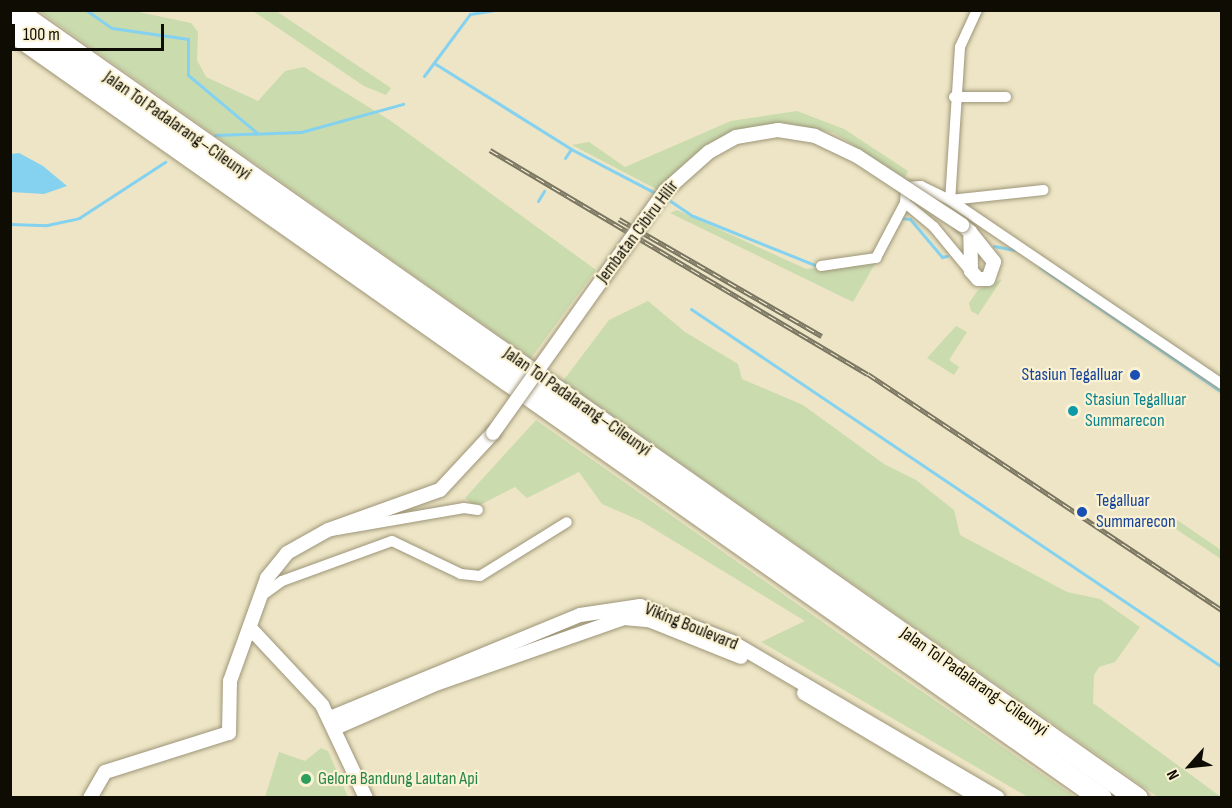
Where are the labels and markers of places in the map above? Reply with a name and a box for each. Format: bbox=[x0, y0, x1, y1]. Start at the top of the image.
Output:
place label: Stasiun Tegalluar bbox=[1022, 364, 1123, 386]
marker: Stasiun Tegalluar bbox=[1128, 368, 1142, 382]
place label: Stasiun Tegalluar Summarecon bbox=[1085, 390, 1186, 432]
marker: Stasiun Tegalluar Summarecon bbox=[1066, 404, 1080, 418]
place label: Tegalluar Summarecon bbox=[1096, 491, 1176, 534]
marker: Tegalluar Summarecon bbox=[1073, 503, 1091, 521]
place label: Gelora Bandung Lautan Api bbox=[318, 768, 478, 790]
marker: Gelora Bandung Lautan Api bbox=[299, 772, 313, 786]

